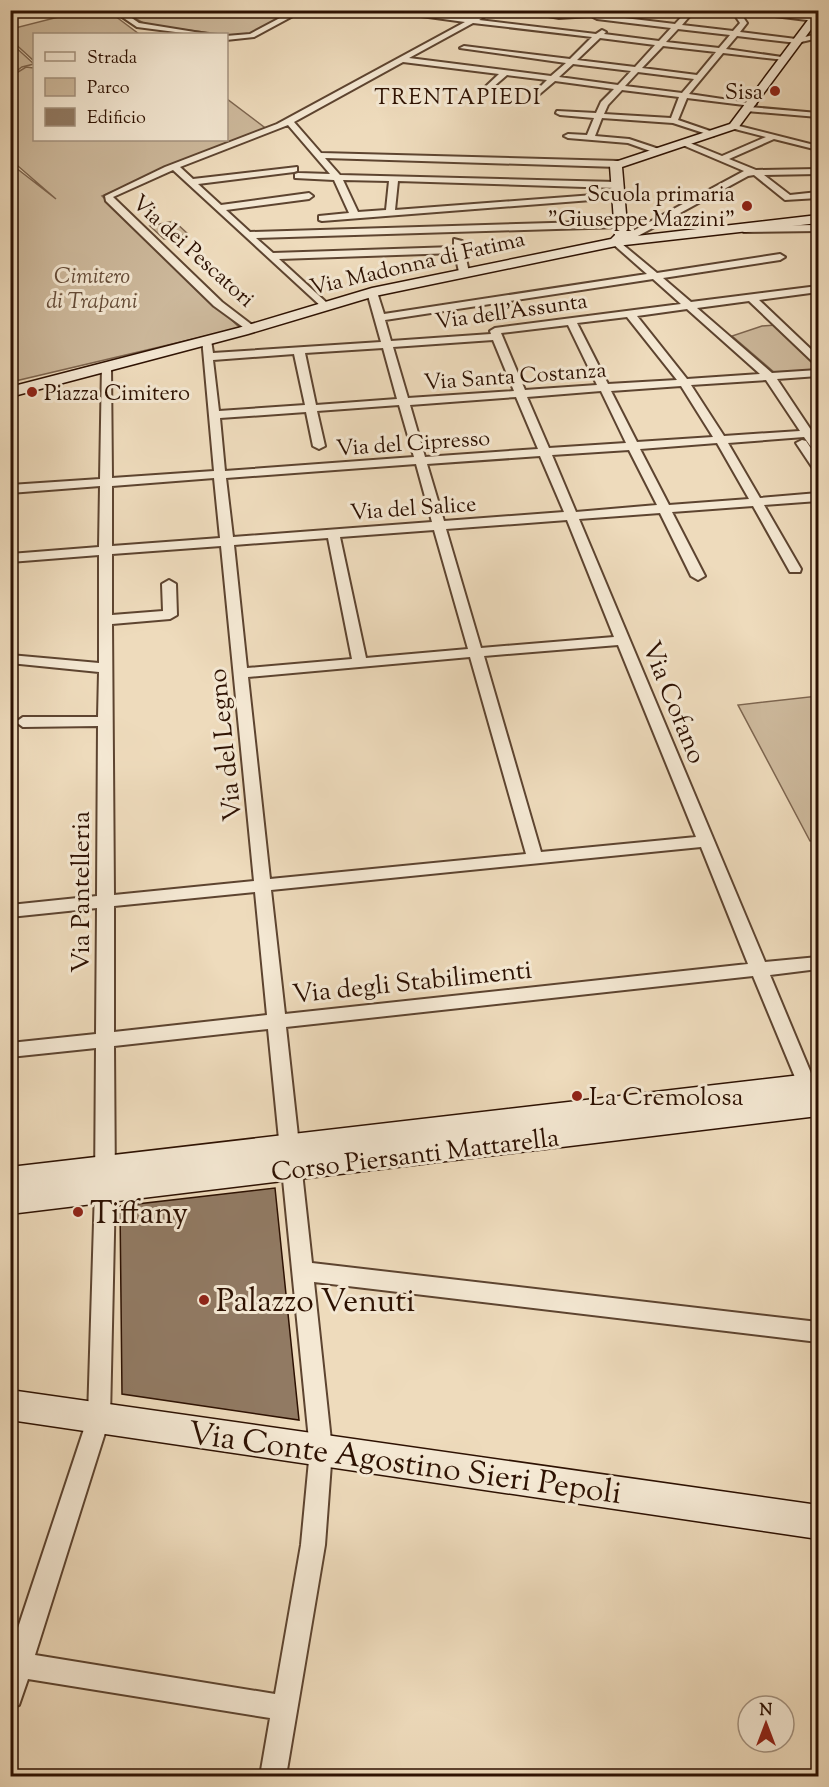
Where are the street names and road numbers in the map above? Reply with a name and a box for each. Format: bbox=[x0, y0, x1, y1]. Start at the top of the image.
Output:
street label: Via dei Pescatori bbox=[124, 188, 260, 316]
street label: Via Madonna di Fatima bbox=[307, 225, 528, 305]
street label: Via dell'Assunta bbox=[433, 286, 590, 339]
street label: Via Santa Costanza bbox=[423, 356, 608, 400]
street label: Via del Cipresso bbox=[335, 424, 491, 466]
street label: Via del Salice bbox=[349, 490, 477, 530]
street label: Via Cofano bbox=[631, 636, 714, 770]
street label: Via del Legno bbox=[200, 667, 253, 823]
street label: Via Pantelleria bbox=[64, 811, 101, 973]
street label: Via degli Stabilimenti bbox=[291, 952, 534, 1014]
street label: Corso Piersanti Mattarella bbox=[269, 1120, 561, 1193]
street label: Via Conte Agostino Sieri Pepoli bbox=[185, 1412, 624, 1518]

